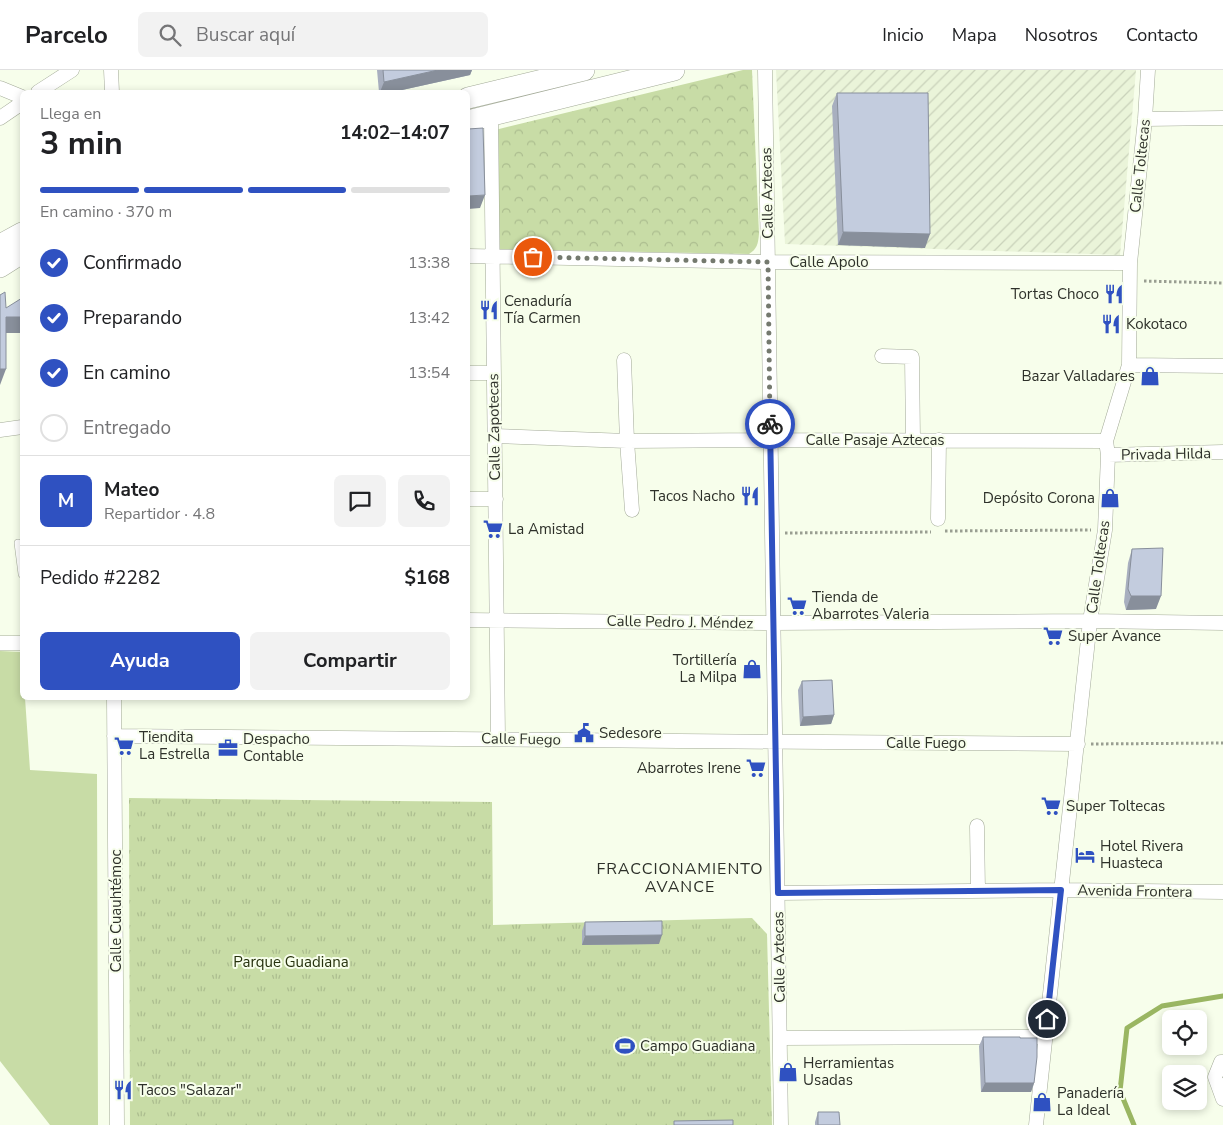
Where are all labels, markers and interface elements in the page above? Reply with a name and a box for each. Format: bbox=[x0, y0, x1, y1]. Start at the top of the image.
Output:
search box bbox=[138, 12, 488, 57]
text: Parcelo bbox=[25, 19, 108, 51]
icon: search bbox=[156, 21, 184, 49]
text: Buscar aquí bbox=[196, 22, 295, 48]
text: Inicio bbox=[882, 23, 924, 47]
text: Mapa bbox=[952, 23, 997, 47]
text: Nosotros bbox=[1025, 23, 1098, 47]
text: Contacto bbox=[1126, 23, 1198, 47]
text: Llega en bbox=[40, 103, 101, 125]
street label: Calle Toltecas bbox=[1125, 118, 1155, 214]
text: 14:02–14:07 bbox=[340, 120, 450, 146]
text: 3 min bbox=[40, 122, 123, 165]
street label: Calle Aztecas bbox=[756, 147, 778, 239]
text: En camino · 370 m bbox=[40, 201, 172, 223]
pin bbox=[512, 236, 554, 278]
icon: bag bbox=[519, 243, 547, 271]
icon: check bbox=[40, 249, 68, 277]
text: Confirmado bbox=[83, 250, 182, 276]
text: 13:38 bbox=[408, 252, 450, 274]
street label: Calle Apolo bbox=[789, 252, 869, 272]
restaurant icon: Tortas Choco bbox=[1103, 283, 1125, 305]
place label: Tortas Choco bbox=[1011, 284, 1099, 304]
place label: Cenaduría Tía Carmen bbox=[504, 291, 581, 328]
restaurant icon: Cenaduría Tía Carmen bbox=[478, 299, 500, 321]
icon: check bbox=[40, 304, 68, 332]
text: Preparando bbox=[83, 305, 182, 331]
text: 13:42 bbox=[408, 307, 450, 329]
restaurant icon: Kokotaco bbox=[1100, 313, 1122, 335]
place label: Kokotaco bbox=[1126, 314, 1187, 334]
icon: check bbox=[40, 359, 68, 387]
text: En camino bbox=[83, 360, 171, 386]
text: 13:54 bbox=[408, 362, 450, 384]
shop icon: Bazar Valladares bbox=[1139, 365, 1161, 387]
place label: Bazar Valladares bbox=[1021, 366, 1135, 386]
street label: Calle Zapotecas bbox=[483, 373, 505, 481]
courier bbox=[745, 399, 795, 449]
icon: bike bbox=[756, 410, 784, 438]
text: Entregado bbox=[83, 415, 171, 441]
street label: Calle Pasaje Aztecas bbox=[805, 430, 945, 450]
street label: Privada Hilda bbox=[1121, 443, 1211, 465]
button: chat bbox=[334, 475, 386, 527]
button: phone bbox=[398, 475, 450, 527]
text: Mateo bbox=[104, 477, 159, 503]
restaurant icon: Tacos Nacho bbox=[739, 485, 761, 507]
place label: Tacos Nacho bbox=[650, 486, 735, 506]
shop icon: Depósito Corona bbox=[1099, 487, 1121, 509]
text: M bbox=[58, 488, 74, 514]
place label: Depósito Corona bbox=[983, 488, 1095, 508]
text: Repartidor · 4.8 bbox=[104, 503, 215, 525]
supermarket icon: La Amistad bbox=[482, 518, 504, 540]
place label: La Amistad bbox=[508, 519, 584, 539]
street label: Calle Toltecas bbox=[1082, 519, 1114, 615]
text: Pedido #2282 bbox=[40, 565, 161, 591]
text: $168 bbox=[404, 565, 450, 591]
place label: Tienda de Abarrotes Valeria bbox=[812, 587, 929, 624]
supermarket icon: Tienda de Abarrotes Valeria bbox=[786, 595, 808, 617]
street label: Calle Pedro J. Méndez bbox=[607, 611, 754, 633]
supermarket icon: Super Avance bbox=[1042, 625, 1064, 647]
place label: Super Avance bbox=[1068, 626, 1161, 646]
button: Ayuda bbox=[40, 632, 240, 690]
button: Compartir bbox=[250, 632, 450, 690]
place label: Tortillería La Milpa bbox=[673, 650, 737, 687]
shop icon: Tortillería La Milpa bbox=[741, 658, 763, 680]
public building icon: Sedesore bbox=[573, 722, 595, 744]
place label: Sedesore bbox=[599, 723, 662, 743]
place label: Tiendita La Estrella bbox=[139, 727, 210, 764]
street label: Calle Fuego bbox=[481, 728, 561, 750]
place label: Despacho Contable bbox=[243, 729, 310, 766]
street label: Calle Fuego bbox=[886, 733, 966, 753]
supermarket icon: Tiendita La Estrella bbox=[113, 735, 135, 757]
office icon: Despacho Contable bbox=[217, 737, 239, 759]
supermarket icon: Abarrotes Irene bbox=[745, 757, 767, 779]
place label: Abarrotes Irene bbox=[637, 758, 741, 778]
supermarket icon: Super Toltecas bbox=[1040, 795, 1062, 817]
place label: Super Toltecas bbox=[1066, 796, 1165, 816]
place label: Hotel Rivera Huasteca bbox=[1100, 836, 1184, 873]
hotel icon: Hotel Rivera Huasteca bbox=[1074, 844, 1096, 866]
street label: Calle Cuauhtémoc bbox=[106, 849, 126, 972]
district label: FRACCIONAMIENTO AVANCE bbox=[597, 858, 763, 898]
street label: Avenida Frontera bbox=[1077, 880, 1193, 902]
street label: Calle Aztecas bbox=[768, 911, 790, 1003]
park label: Parque Guadiana bbox=[233, 952, 349, 972]
pin bbox=[1026, 998, 1068, 1040]
icon: home bbox=[1033, 1005, 1061, 1033]
map controls bbox=[1162, 1010, 1207, 1110]
button: locate bbox=[1162, 1010, 1207, 1055]
sports icon: Campo Guadiana bbox=[614, 1035, 636, 1057]
place label: Campo Guadiana bbox=[640, 1036, 755, 1056]
place label: Herramientas Usadas bbox=[803, 1053, 894, 1090]
shop icon: Herramientas Usadas bbox=[777, 1061, 799, 1083]
button: layers bbox=[1162, 1065, 1207, 1110]
restaurant icon: Tacos "Salazar" bbox=[112, 1079, 134, 1101]
place label: Tacos "Salazar" bbox=[138, 1080, 242, 1100]
place label: Panadería La Ideal bbox=[1057, 1083, 1124, 1120]
shop icon: Panadería La Ideal bbox=[1031, 1091, 1053, 1113]

